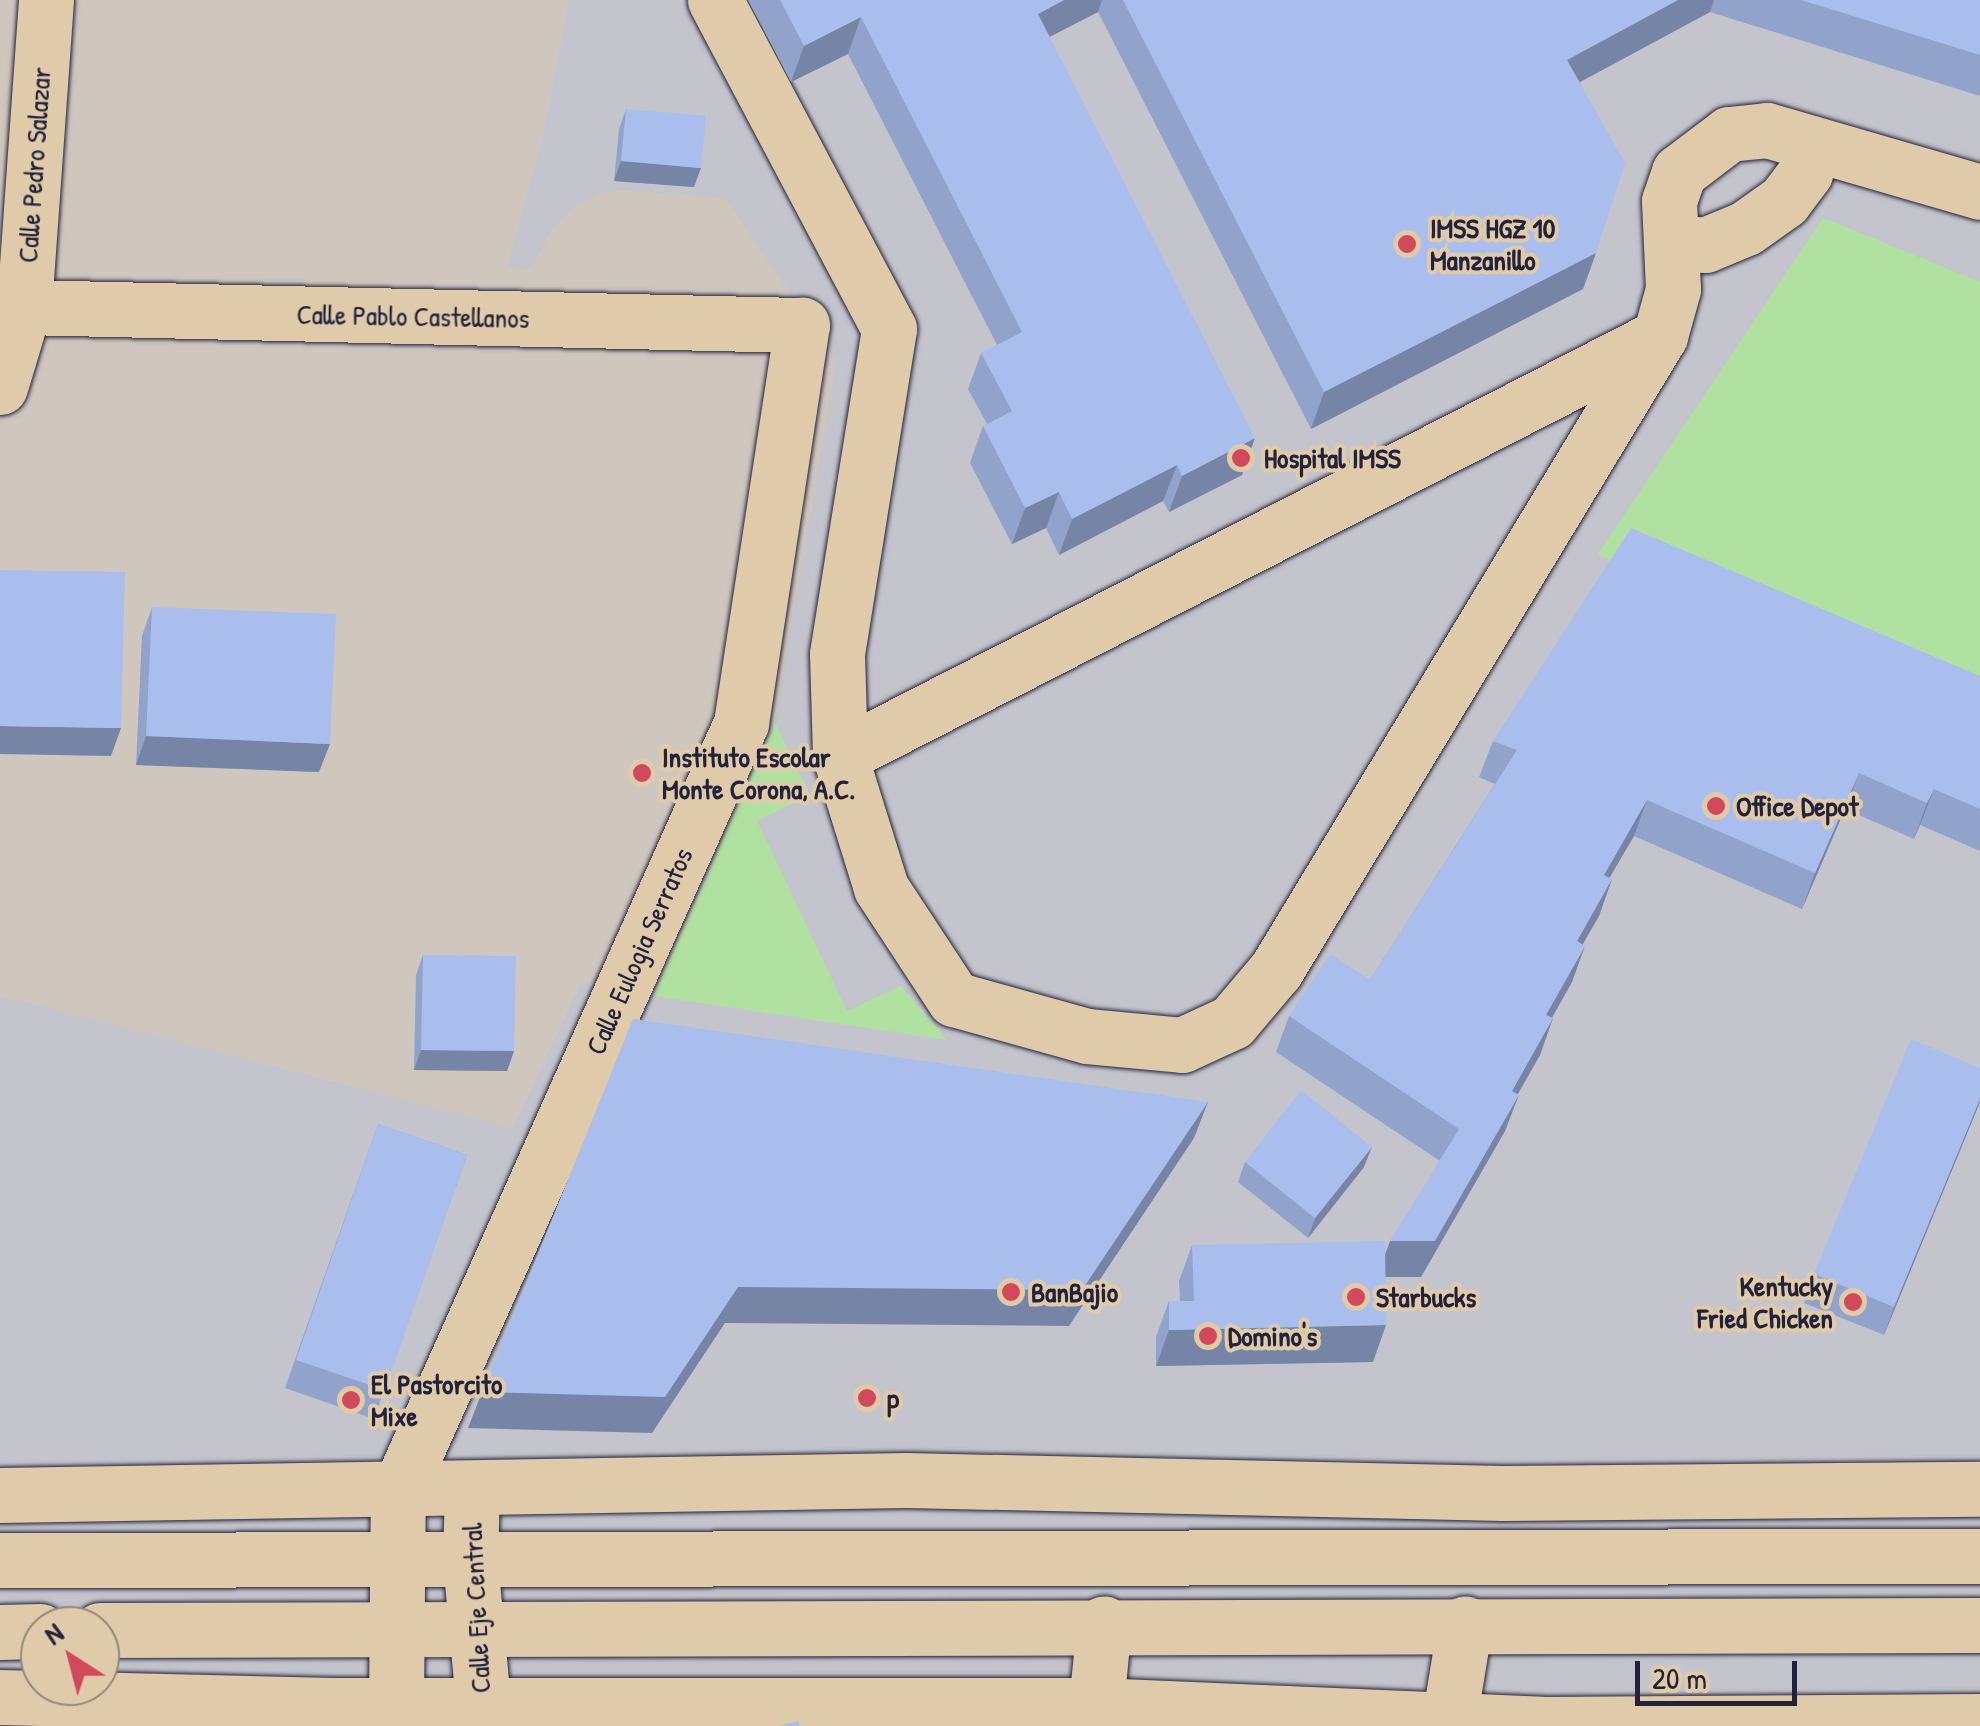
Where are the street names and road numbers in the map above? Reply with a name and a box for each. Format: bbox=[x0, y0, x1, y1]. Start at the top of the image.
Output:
street label: Calle Pedro Salazar bbox=[10, 66, 58, 264]
street label: Calle Pablo Castellanos bbox=[296, 297, 530, 335]
street label: Calle Eulogia Serratos bbox=[578, 842, 700, 1060]
street label: Calle Eje Central bbox=[455, 1522, 497, 1694]

